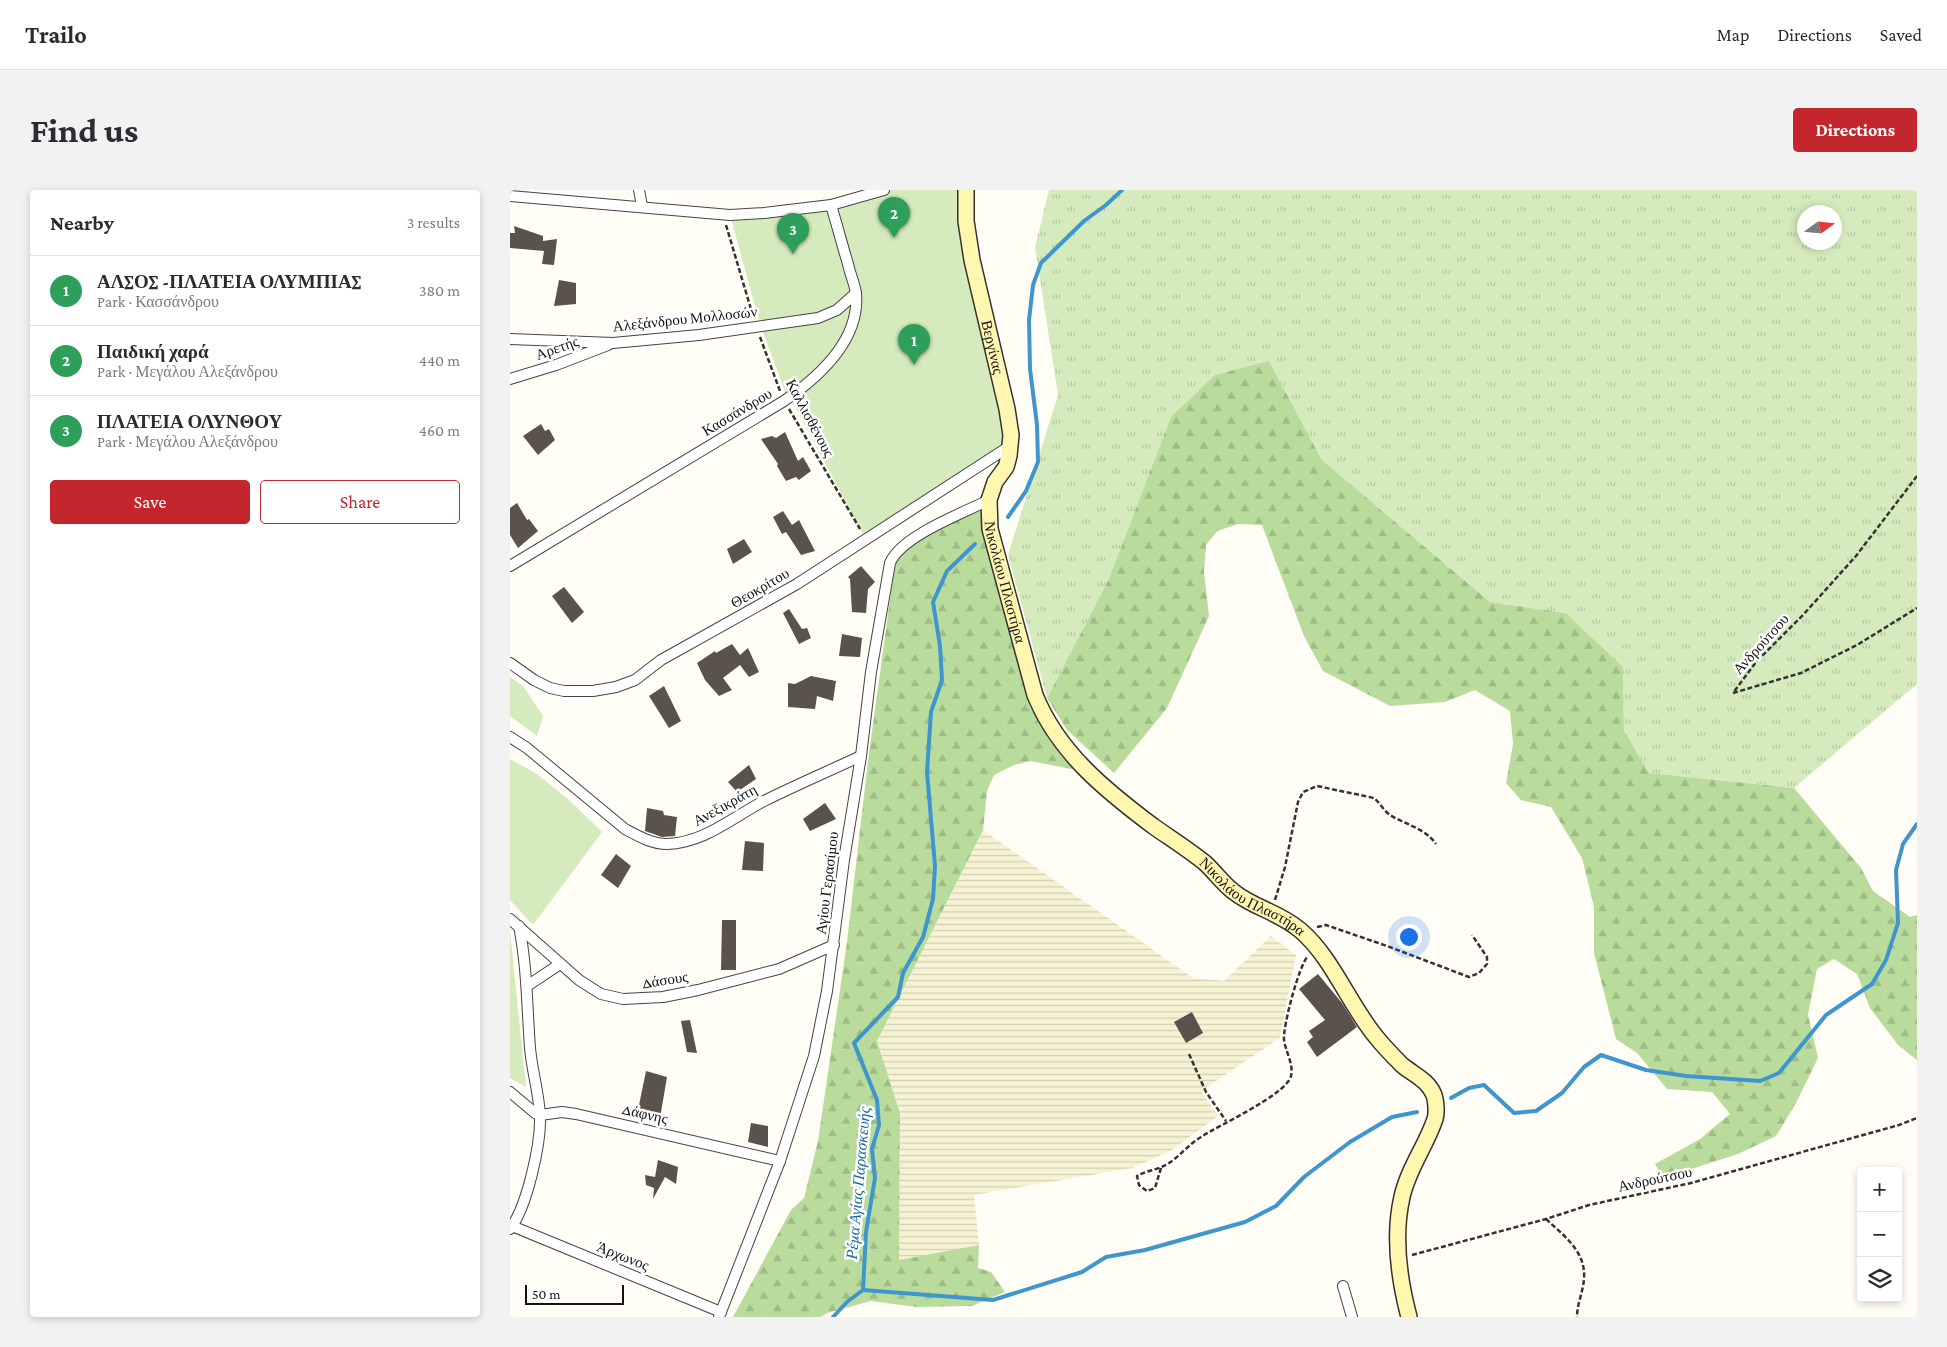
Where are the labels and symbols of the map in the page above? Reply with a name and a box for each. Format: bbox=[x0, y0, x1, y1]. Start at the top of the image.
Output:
pin: 2 bbox=[878, 197, 910, 238]
north arrow bbox=[1797, 205, 1842, 250]
pin: 3 bbox=[777, 213, 809, 254]
street label: Αλεξάνδρου Μολλοσών bbox=[612, 303, 758, 335]
street label: Βεργίνας bbox=[978, 319, 1007, 376]
pin: 1 bbox=[898, 324, 930, 365]
street label: Αρετής bbox=[533, 333, 581, 363]
street label: Καλλισθένους bbox=[783, 376, 837, 460]
street label: Κασσάνδρου bbox=[699, 385, 775, 439]
street label: Νικολάου Πλαστήρα bbox=[982, 521, 1029, 645]
street label: Θεοκρίτου bbox=[728, 565, 792, 611]
street label: Ανδρούτσου bbox=[1730, 611, 1792, 677]
street label: Ανεξικράτη bbox=[690, 781, 760, 829]
street label: Αγίου Γερασίμου bbox=[813, 831, 842, 936]
street label: Νικολάου Πλαστήρα bbox=[1196, 854, 1308, 939]
your location bbox=[1396, 924, 1422, 950]
street label: Δάσους bbox=[641, 968, 689, 992]
street label: Δάφνης bbox=[621, 1101, 670, 1127]
water label: Ρέμα Αγίας Παρασκευής bbox=[843, 1106, 874, 1261]
street label: Ανδρούτσου bbox=[1617, 1163, 1693, 1195]
street label: Άρχωνος bbox=[595, 1238, 651, 1274]
scale bar bbox=[525, 1282, 624, 1305]

